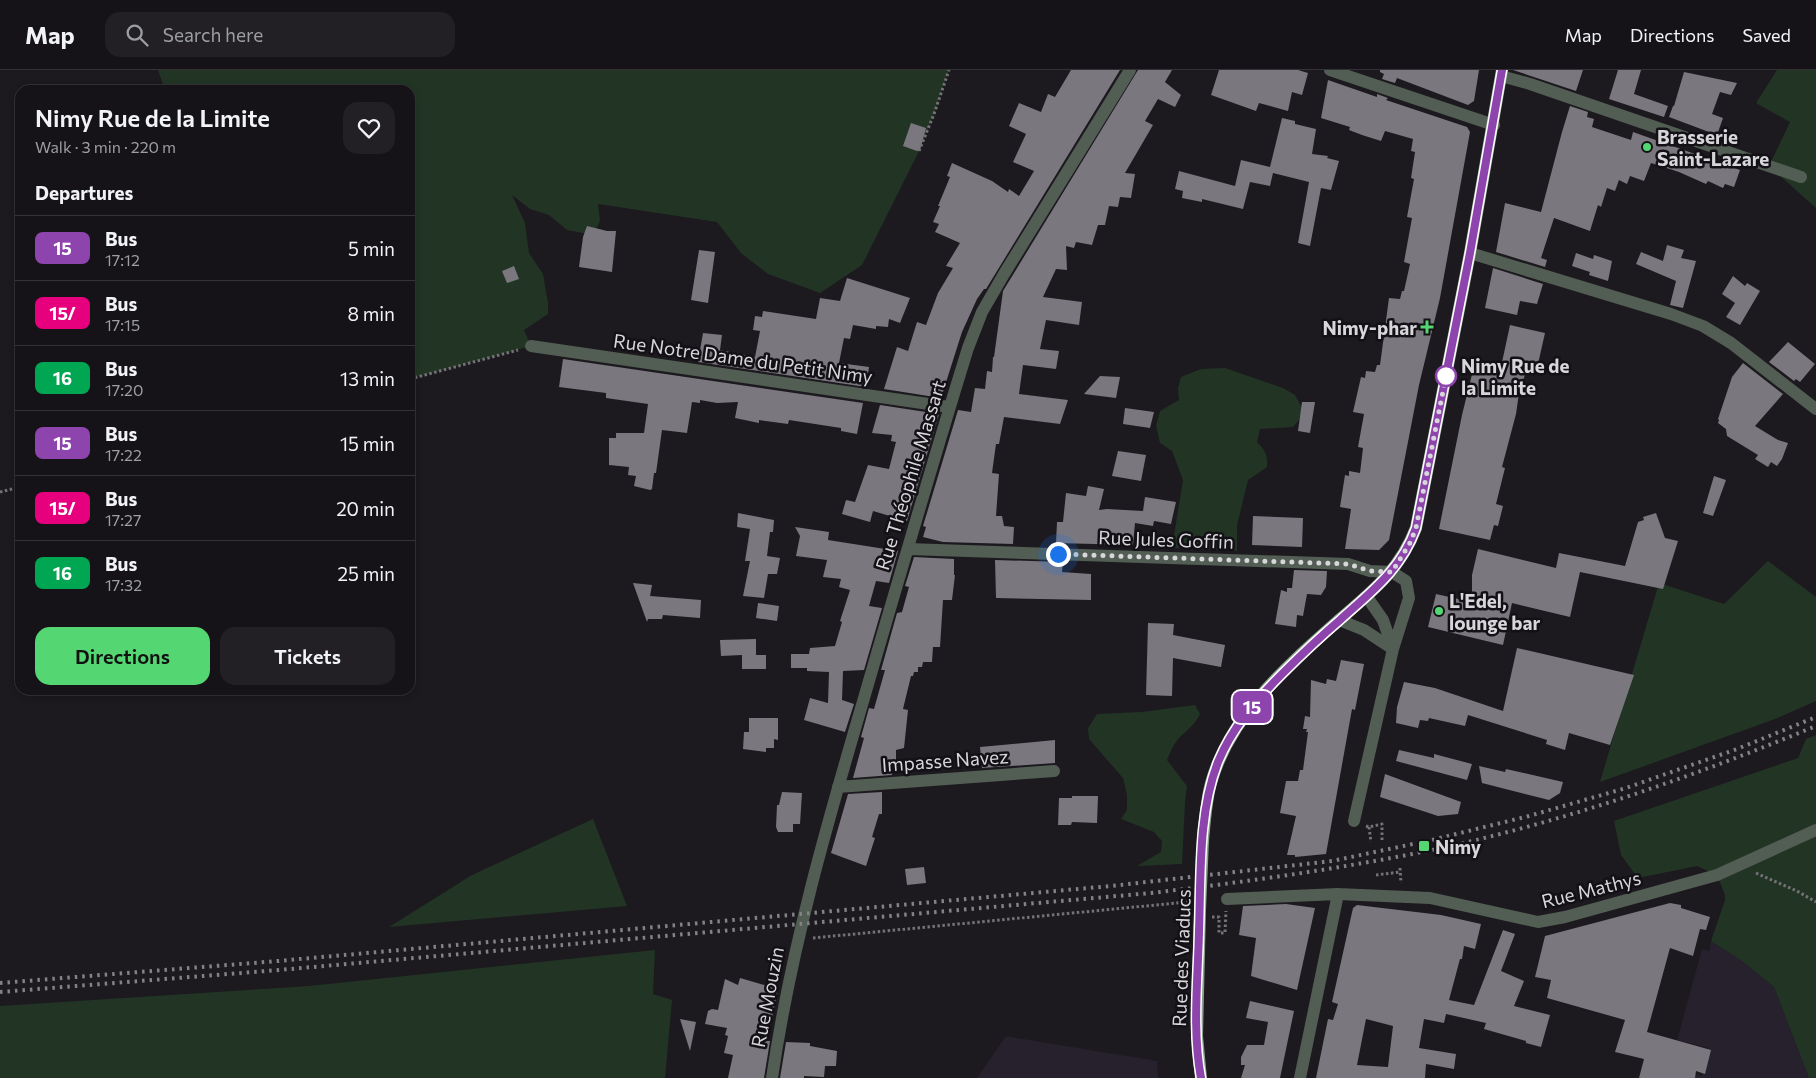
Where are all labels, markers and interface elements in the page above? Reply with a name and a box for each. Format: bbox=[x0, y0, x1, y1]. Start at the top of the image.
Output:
search box bbox=[105, 12, 455, 57]
text: Map bbox=[25, 20, 75, 49]
icon: search bbox=[123, 21, 151, 49]
text: Search here bbox=[163, 23, 263, 46]
text: Map bbox=[1565, 24, 1602, 46]
text: Directions bbox=[1630, 24, 1714, 46]
text: Saved bbox=[1742, 24, 1791, 46]
button: heart bbox=[343, 102, 395, 154]
text: Nimy Rue de la Limite bbox=[35, 103, 270, 132]
place label: Brasserie Saint-Lazare bbox=[1657, 125, 1769, 170]
text: Walk · 3 min · 220 m bbox=[35, 137, 176, 156]
marker: Brasserie Saint-Lazare bbox=[1641, 141, 1653, 153]
text: Departures bbox=[35, 181, 133, 204]
text: Bus bbox=[105, 227, 137, 250]
text: 15 bbox=[53, 237, 72, 259]
text: 5 min bbox=[348, 237, 395, 260]
text: 17:12 bbox=[105, 250, 140, 269]
text: Bus bbox=[105, 292, 137, 315]
text: 15/ bbox=[49, 302, 76, 324]
text: 8 min bbox=[347, 302, 395, 325]
text: 17:15 bbox=[105, 315, 140, 334]
place label: Nimy-phar bbox=[1323, 316, 1417, 339]
marker: Nimy-phar bbox=[1421, 321, 1433, 333]
street label: Rue Notre Dame du Petit Nimy bbox=[612, 328, 874, 388]
place label: Nimy Rue de la Limite bbox=[1461, 354, 1569, 399]
text: Bus bbox=[105, 357, 137, 380]
marker: Nimy Rue de la Limite bbox=[1435, 365, 1457, 387]
text: 16 bbox=[53, 367, 72, 389]
text: 13 min bbox=[340, 367, 395, 390]
street label: Rue Théophile Massart bbox=[870, 377, 950, 573]
text: 17:20 bbox=[105, 380, 143, 399]
text: Bus bbox=[105, 422, 137, 445]
text: 15 bbox=[53, 432, 72, 454]
text: 15 min bbox=[340, 432, 395, 455]
text: 17:22 bbox=[105, 445, 142, 464]
text: Bus bbox=[105, 487, 137, 510]
text: 15/ bbox=[49, 497, 76, 519]
text: 20 min bbox=[336, 497, 395, 520]
text: 17:27 bbox=[105, 510, 141, 529]
street label: Rue Jules Goffin bbox=[1098, 525, 1234, 553]
your location bbox=[1046, 542, 1071, 567]
text: Bus bbox=[105, 552, 137, 575]
text: 16 bbox=[53, 562, 72, 584]
text: 25 min bbox=[338, 562, 395, 585]
text: 17:32 bbox=[105, 575, 142, 594]
place label: L'Edel, lounge bar bbox=[1449, 589, 1541, 634]
marker: L'Edel, lounge bar bbox=[1433, 605, 1445, 617]
button: Directions bbox=[35, 627, 210, 685]
button: Tickets bbox=[220, 627, 395, 685]
line badge: 15 bbox=[1230, 691, 1274, 723]
text: 15 bbox=[1243, 696, 1261, 718]
street label: Impasse Navez bbox=[881, 744, 1009, 776]
place label: Nimy bbox=[1435, 835, 1482, 858]
marker: Nimy bbox=[1417, 839, 1431, 853]
street label: Rue Mathys bbox=[1539, 866, 1643, 912]
street label: Rue des Viaducs bbox=[1167, 889, 1195, 1027]
street label: Rue Mouzin bbox=[746, 945, 788, 1049]

